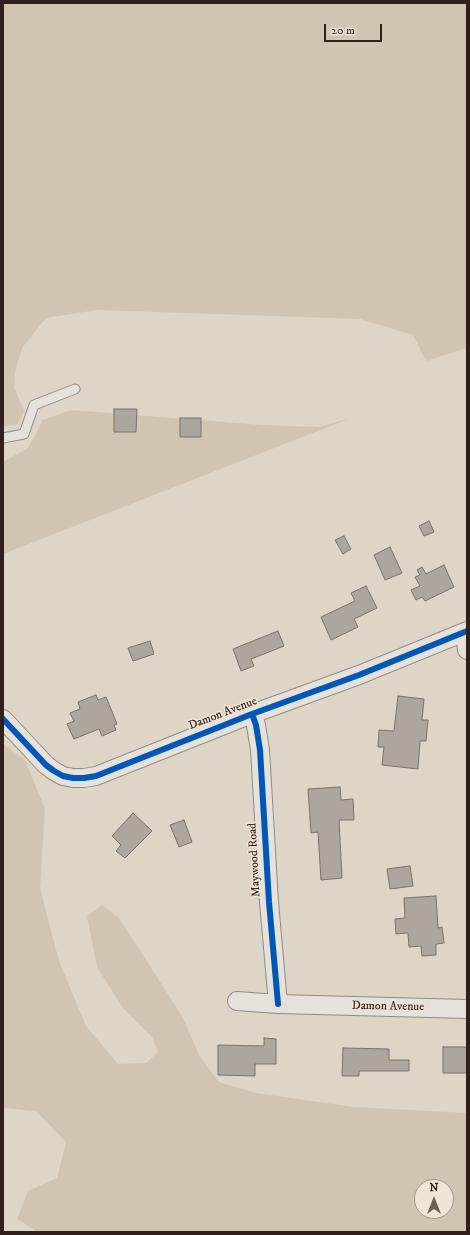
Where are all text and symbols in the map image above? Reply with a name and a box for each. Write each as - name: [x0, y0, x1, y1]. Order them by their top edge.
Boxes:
- scale bar: [326, 16, 384, 42]
- text: 20 m: [331, 23, 355, 38]
- street label: Damon Avenue: [187, 694, 259, 734]
- street label: Maywood Road: [246, 822, 264, 898]
- street label: Damon Avenue: [352, 999, 424, 1015]
- north arrow: [414, 1179, 454, 1219]
- text: N: [429, 1181, 439, 1195]

